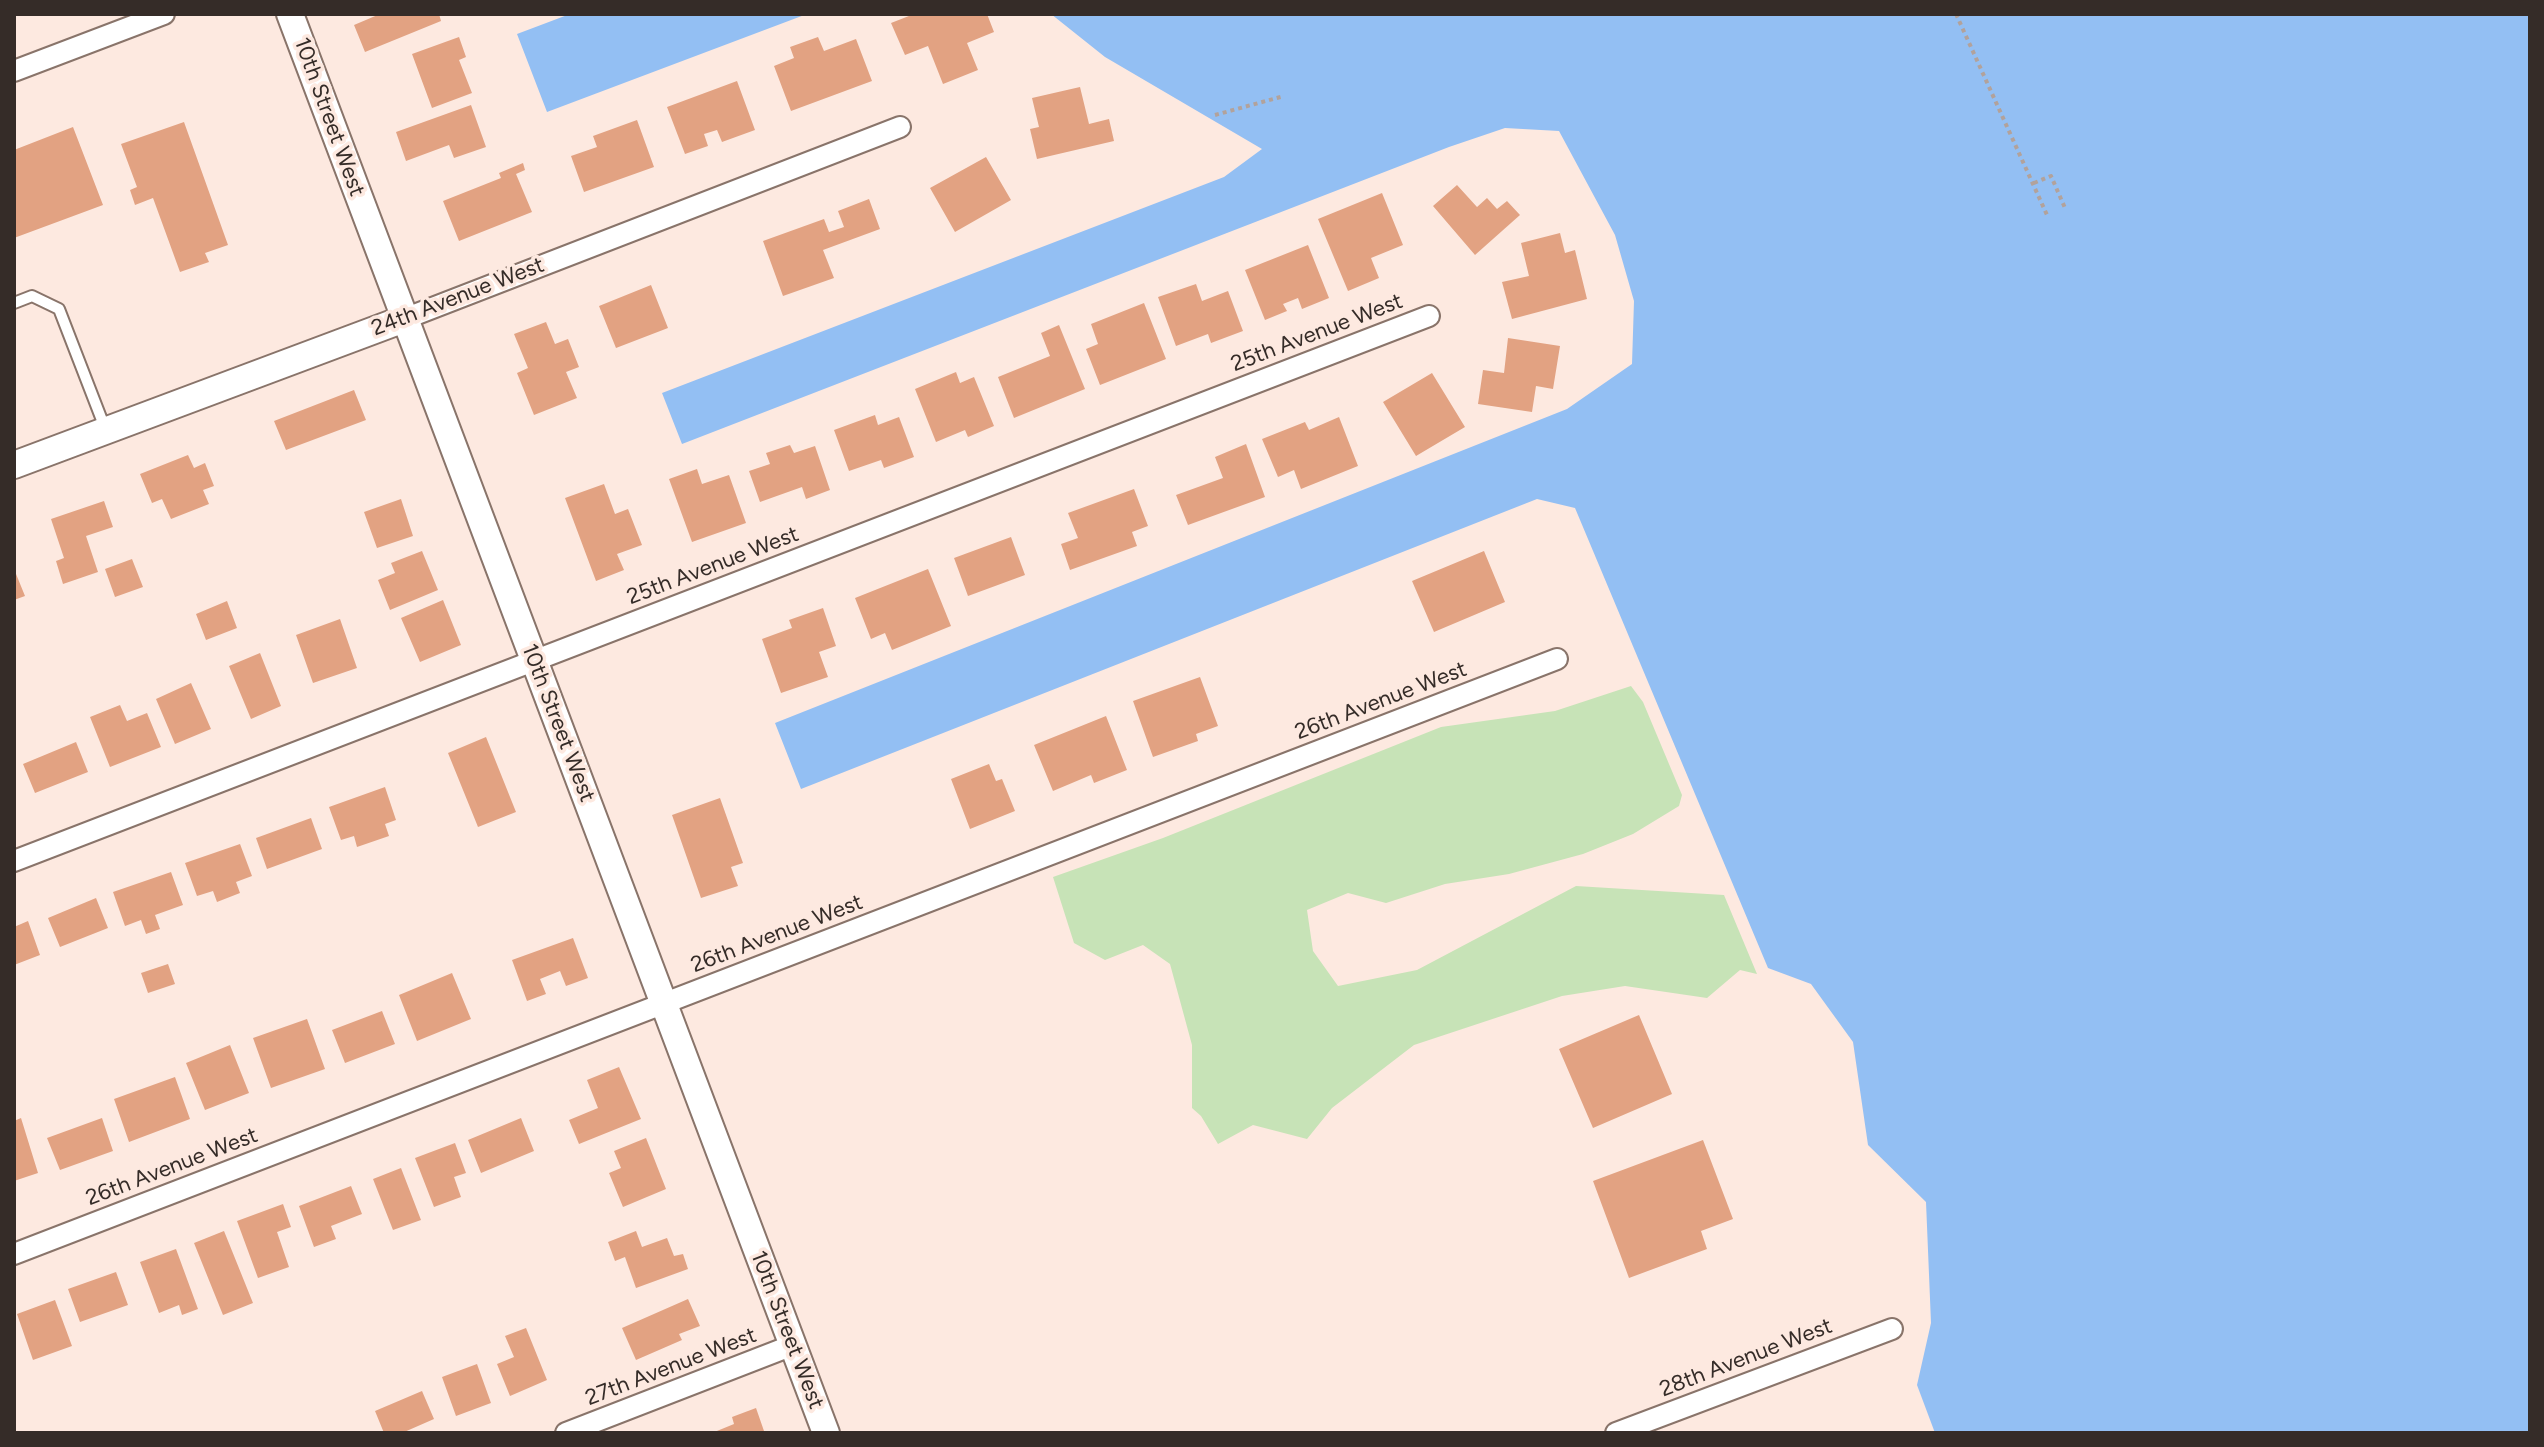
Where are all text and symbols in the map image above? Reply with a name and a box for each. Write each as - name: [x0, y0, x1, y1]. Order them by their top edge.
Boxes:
- street label: 10th Street West: [288, 34, 370, 200]
- street label: 24th Avenue West: [368, 252, 548, 342]
- street label: 25th Avenue West: [1227, 288, 1407, 378]
- street label: 25th Avenue West: [623, 521, 803, 611]
- street label: 10th Street West: [516, 640, 600, 806]
- street label: 26th Avenue West: [1292, 656, 1470, 746]
- street label: 26th Avenue West: [688, 889, 866, 979]
- street label: 26th Avenue West: [83, 1122, 261, 1212]
- street label: 10th Street West: [745, 1247, 829, 1413]
- street label: 28th Avenue West: [1656, 1313, 1836, 1403]
- street label: 27th Avenue West: [582, 1322, 760, 1412]

